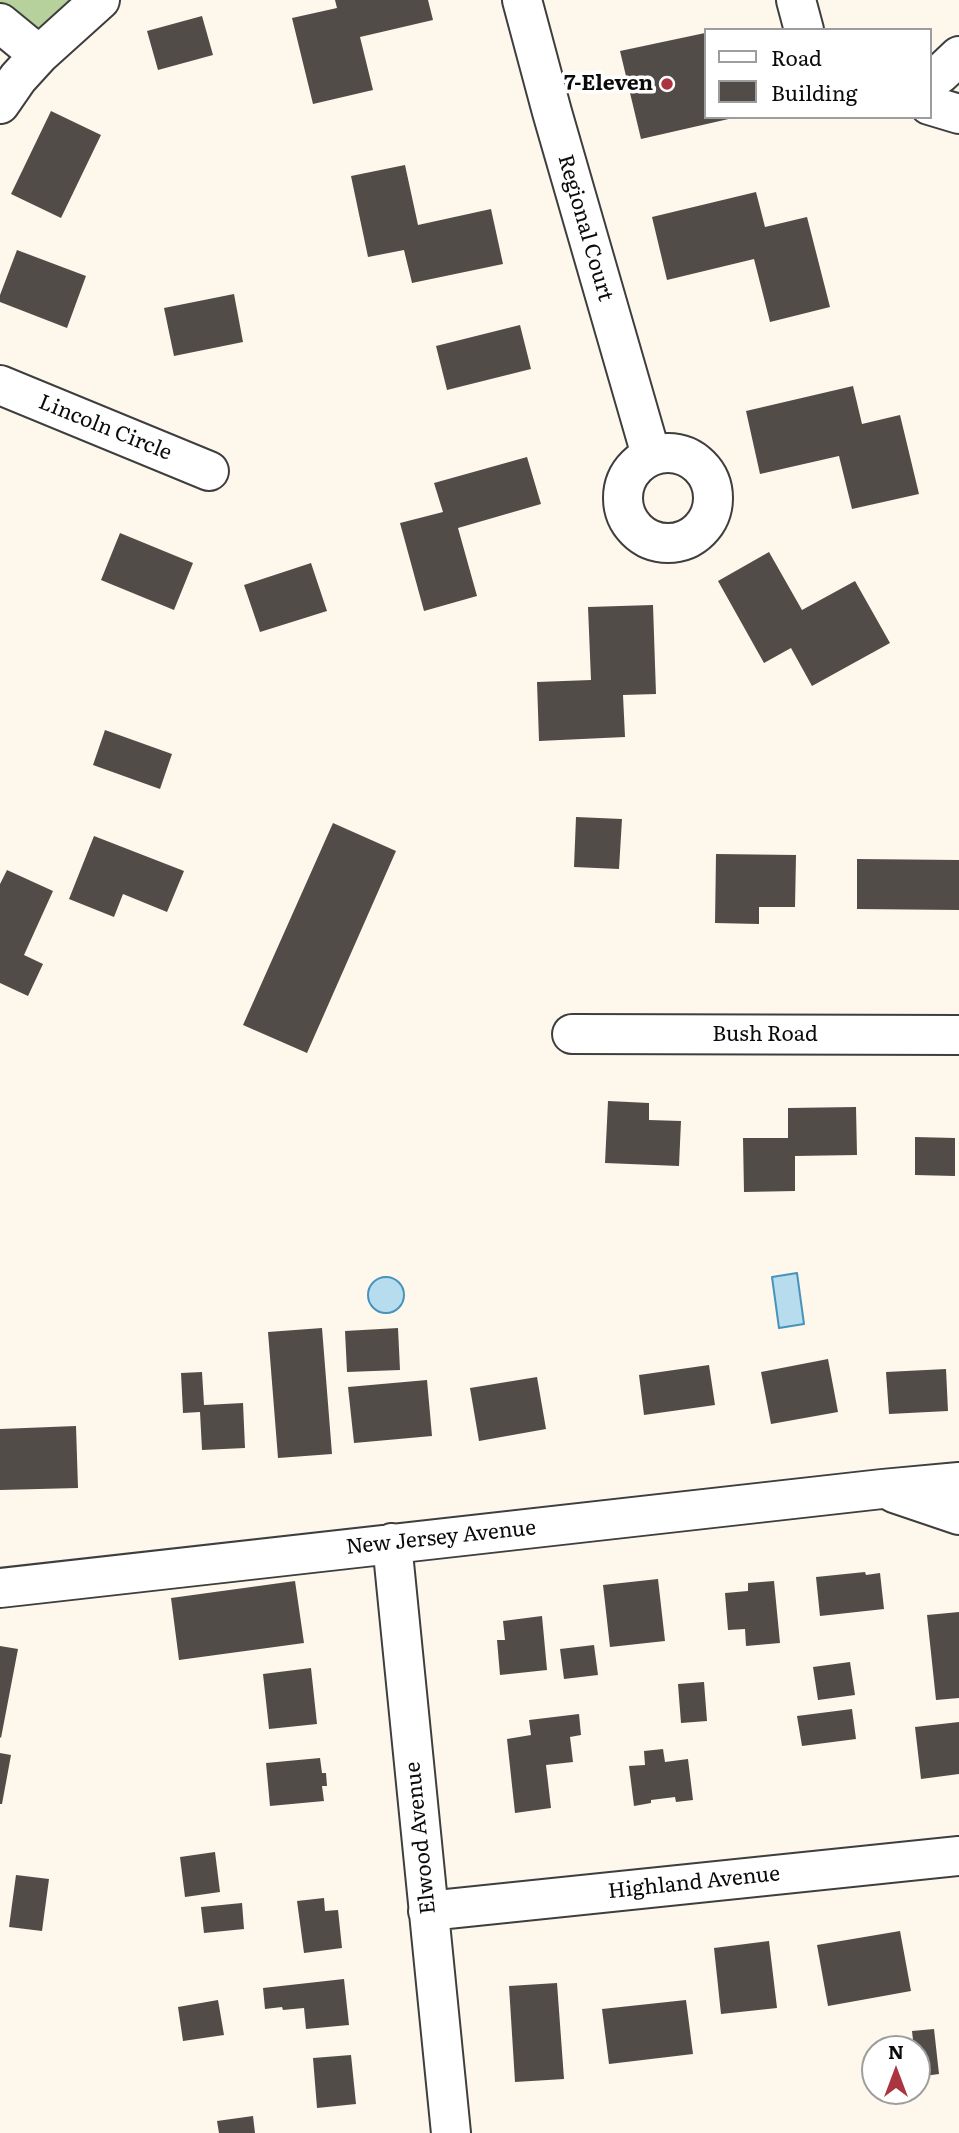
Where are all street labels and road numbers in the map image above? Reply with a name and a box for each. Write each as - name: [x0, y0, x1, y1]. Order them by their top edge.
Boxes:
- street label: Regional Court: [552, 152, 618, 304]
- street label: Lincoln Circle: [35, 390, 175, 466]
- street label: Bush Road: [712, 1022, 818, 1048]
- street label: New Jersey Avenue: [345, 1515, 537, 1561]
- street label: Elwood Avenue: [400, 1761, 442, 1915]
- street label: Highland Avenue: [607, 1861, 781, 1905]

